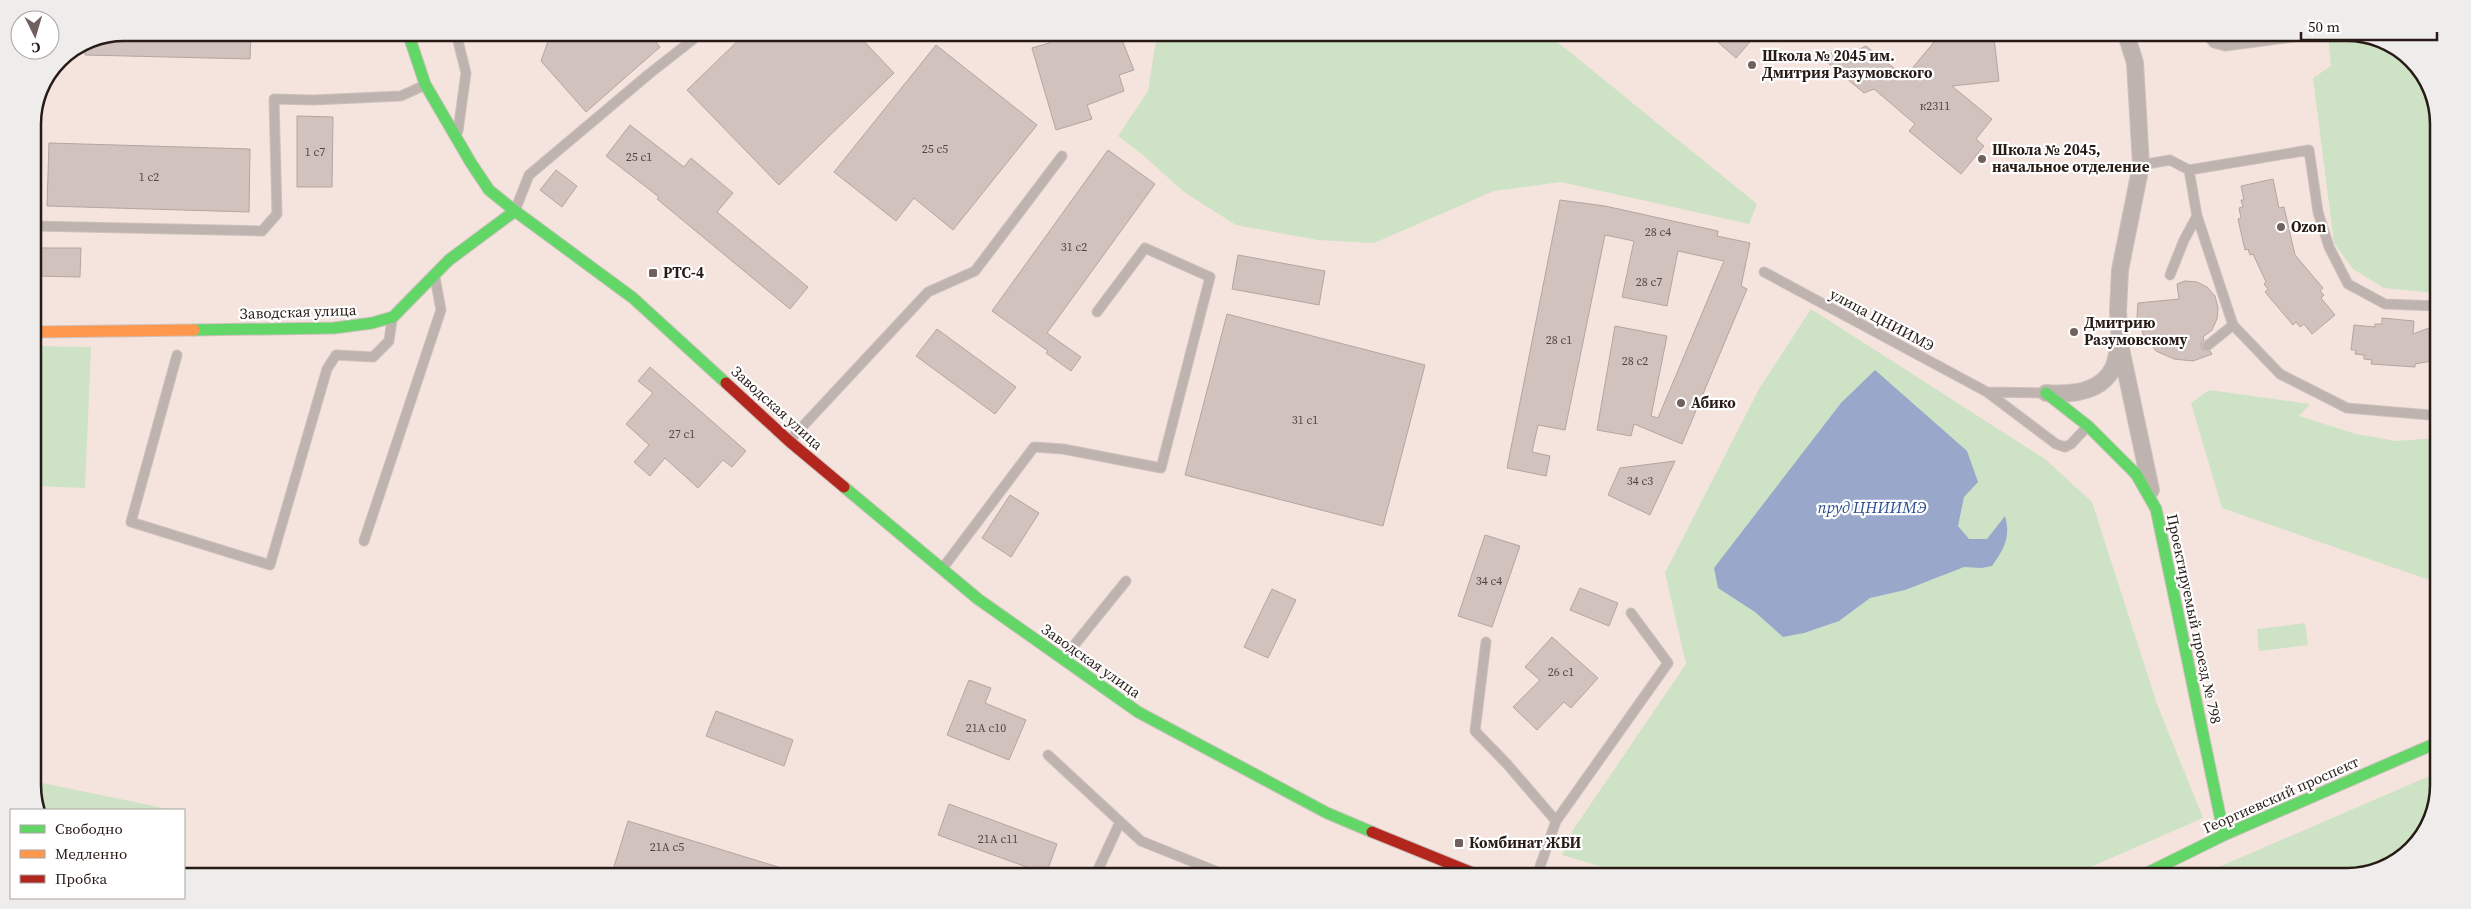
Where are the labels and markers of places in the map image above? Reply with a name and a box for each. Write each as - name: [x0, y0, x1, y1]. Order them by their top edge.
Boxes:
- place label: Школа № 2045 им. Дмитрия Разумовского: [1762, 45, 1933, 83]
- marker: Школа № 2045 им. Дмитрия Разумовского: [1746, 59, 1758, 71]
- place label: Школа № 2045, начальное отделение: [1992, 139, 2150, 177]
- marker: Школа № 2045, начальное отделение: [1976, 153, 1988, 165]
- place label: Ozon: [2291, 216, 2326, 237]
- marker: Ozon: [2275, 221, 2287, 233]
- place label: РТС-4: [663, 262, 704, 283]
- marker: РТС-4: [647, 267, 659, 279]
- place label: Дмитрию Разумовскому: [2084, 312, 2187, 350]
- marker: Дмитрию Разумовскому: [2068, 326, 2080, 338]
- place label: Абико: [1691, 392, 1736, 413]
- marker: Абико: [1675, 397, 1687, 409]
- place label: Комбинат ЖБИ: [1469, 832, 1582, 853]
- marker: Комбинат ЖБИ: [1453, 837, 1465, 849]

